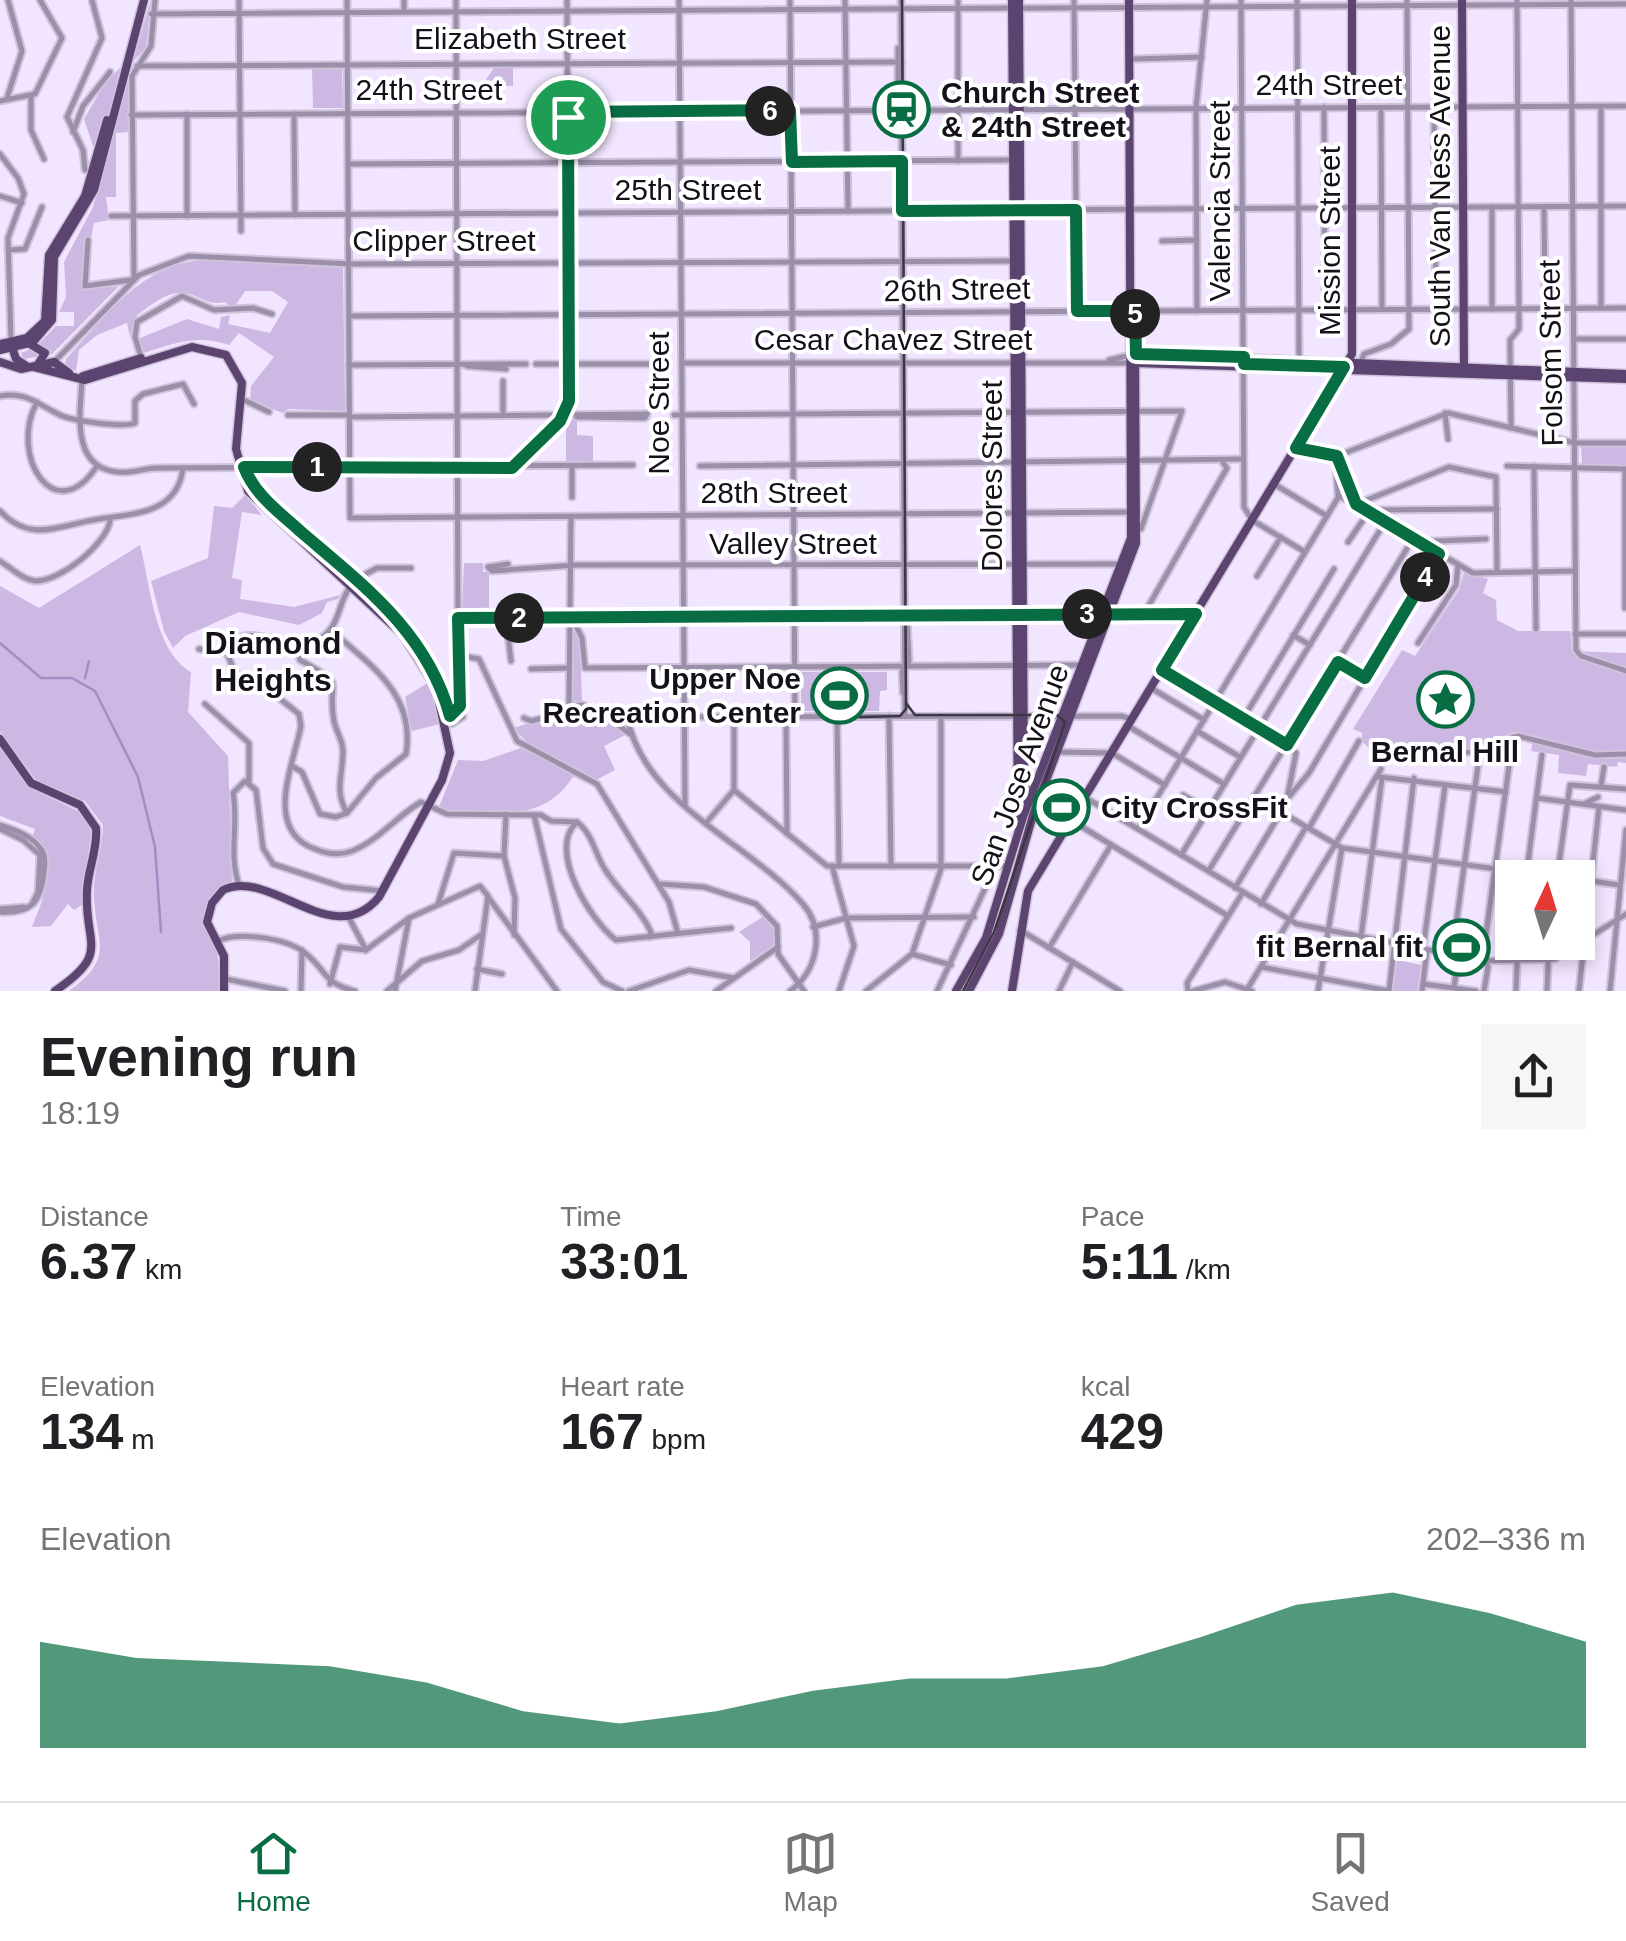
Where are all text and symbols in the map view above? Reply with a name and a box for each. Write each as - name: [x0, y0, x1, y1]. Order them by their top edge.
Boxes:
- street label: Elizabeth Street: [414, 22, 627, 55]
- street label: South Van Ness Avenue: [1423, 25, 1456, 347]
- street label: 24th Street: [1256, 68, 1403, 101]
- street label: 24th Street: [356, 73, 503, 106]
- pin: [526, 75, 611, 160]
- place label: Church Street & 24th Street: [941, 76, 1139, 143]
- station icon: Church Street & 24th Street: [872, 80, 932, 140]
- pin: 6: [745, 86, 795, 136]
- icon: arrive: [541, 90, 596, 145]
- text: 6: [762, 95, 778, 126]
- street label: Valencia Street: [1203, 100, 1236, 302]
- street label: Mission Street: [1313, 145, 1346, 336]
- street label: 25th Street: [615, 173, 762, 206]
- street label: Clipper Street: [352, 224, 536, 257]
- street label: Folsom Street: [1532, 259, 1569, 447]
- street label: 26th Street: [883, 272, 1031, 307]
- pin: 5: [1110, 289, 1160, 339]
- text: 5: [1127, 298, 1143, 329]
- street label: Cesar Chavez Street: [754, 323, 1033, 356]
- street label: Noe Street: [642, 331, 675, 475]
- street label: Dolores Street: [975, 379, 1008, 572]
- pin: 1: [292, 442, 342, 492]
- text: 1: [309, 451, 325, 482]
- street label: 28th Street: [701, 476, 848, 509]
- street label: Valley Street: [709, 527, 878, 560]
- pin: 4: [1400, 552, 1450, 602]
- text: 4: [1417, 561, 1433, 592]
- pin: 3: [1062, 589, 1112, 639]
- pin: 2: [494, 593, 544, 643]
- text: 3: [1079, 598, 1095, 629]
- text: 2: [511, 602, 527, 633]
- district label: Diamond Heights: [205, 625, 341, 698]
- street label: San Jose Avenue: [964, 660, 1075, 890]
- place label: Upper Noe Recreation Center: [543, 662, 801, 729]
- sports icon: Upper Noe Recreation Center: [810, 666, 870, 726]
- place icon: Bernal Hill: [1415, 669, 1475, 729]
- place label: Bernal Hill: [1371, 735, 1519, 768]
- sports icon: City CrossFit: [1032, 778, 1092, 838]
- place label: City CrossFit: [1101, 791, 1288, 824]
- north arrow: [1495, 860, 1595, 960]
- map controls: [1495, 860, 1595, 960]
- sports icon: fit Bernal fit: [1432, 917, 1492, 977]
- place label: fit Bernal fit: [1256, 930, 1423, 963]
- button: share: [1481, 1024, 1586, 1129]
- text: Evening run: [40, 1026, 358, 1088]
- text: 18:19: [40, 1095, 120, 1131]
- text: Distance: [40, 1201, 149, 1232]
- text: Time: [560, 1201, 622, 1232]
- text: Pace: [1081, 1201, 1144, 1232]
- text: 6.37: [40, 1234, 137, 1290]
- text: 33:01: [560, 1234, 688, 1290]
- text: 5:11: [1081, 1234, 1178, 1290]
- text: km: [137, 1254, 182, 1285]
- text: /km: [1178, 1254, 1231, 1285]
- text: Elevation: [40, 1371, 155, 1402]
- text: Heart rate: [560, 1371, 685, 1402]
- text: kcal: [1081, 1371, 1130, 1402]
- text: 134: [40, 1404, 123, 1460]
- text: 167: [560, 1404, 644, 1460]
- text: 429: [1081, 1404, 1164, 1460]
- text: m: [123, 1424, 155, 1455]
- text: bpm: [644, 1424, 706, 1455]
- text: Elevation: [40, 1521, 172, 1557]
- text: 202–336 m: [1426, 1521, 1586, 1557]
- tab: Home: [236, 1826, 311, 1918]
- tab: Map: [783, 1826, 838, 1918]
- tab: Saved: [1310, 1826, 1390, 1918]

